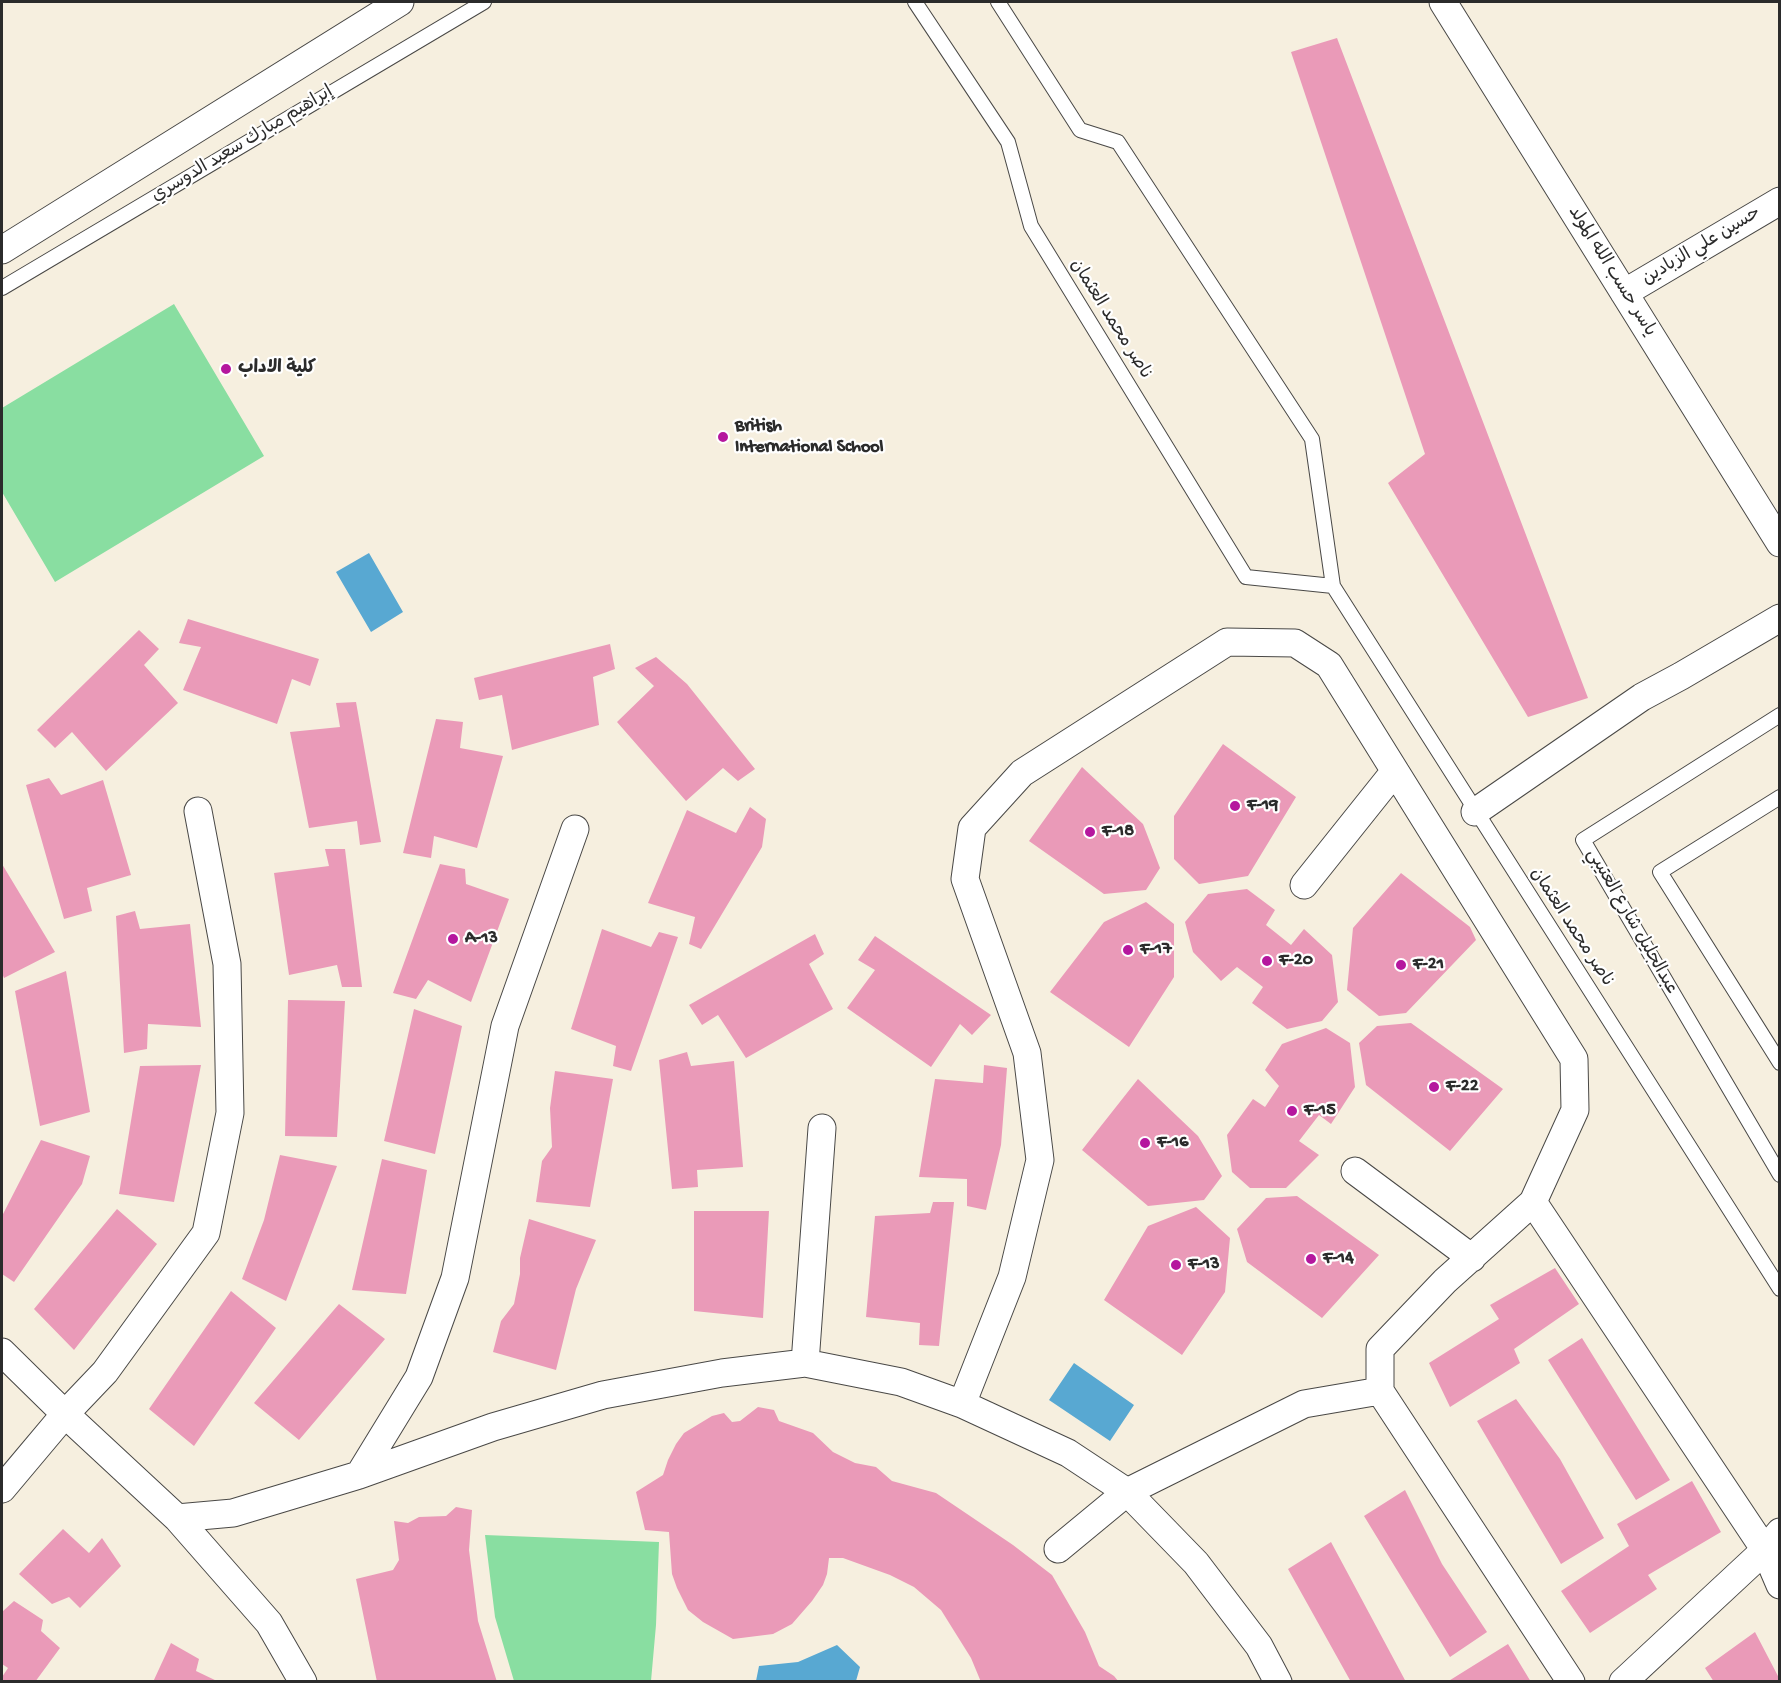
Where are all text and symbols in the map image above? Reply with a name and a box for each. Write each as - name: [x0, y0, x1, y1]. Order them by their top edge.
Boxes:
- street label: إبراهيم مبارك سعيد الدوسري: [148, 82, 338, 208]
- street label: ياسر حسب الله المولد: [1562, 203, 1660, 341]
- street label: حسين علي الزبادين: [1639, 203, 1765, 291]
- street label: ناصر محمد العثمان: [1064, 256, 1156, 384]
- place label: كلية الاداب: [238, 358, 316, 380]
- marker: كلية الاداب: [219, 362, 233, 376]
- place label: British International School: [735, 416, 884, 458]
- marker: British International School: [716, 430, 730, 444]
- place label: F-19: [1247, 795, 1278, 817]
- marker: F-19: [1228, 799, 1242, 813]
- place label: F-18: [1102, 821, 1134, 843]
- marker: F-18: [1083, 825, 1097, 839]
- street label: عبدالجليل شارع العتيبي: [1581, 845, 1681, 999]
- street label: ناصر محمد العثمان: [1524, 864, 1618, 992]
- place label: A-13: [465, 928, 498, 950]
- marker: A-13: [446, 932, 460, 946]
- place label: F-17: [1140, 939, 1172, 961]
- marker: F-17: [1121, 943, 1135, 957]
- place label: F-20: [1279, 950, 1313, 972]
- marker: F-20: [1260, 954, 1274, 968]
- place label: F-21: [1413, 954, 1444, 976]
- marker: F-21: [1394, 958, 1408, 972]
- place label: F-22: [1446, 1076, 1479, 1098]
- marker: F-22: [1427, 1080, 1441, 1094]
- place label: F-15: [1304, 1100, 1336, 1122]
- marker: F-15: [1285, 1104, 1299, 1118]
- place label: F-16: [1157, 1132, 1188, 1154]
- marker: F-16: [1138, 1136, 1152, 1150]
- place label: F-14: [1323, 1248, 1354, 1270]
- marker: F-14: [1304, 1252, 1318, 1266]
- place label: F-13: [1188, 1254, 1219, 1276]
- marker: F-13: [1169, 1258, 1183, 1272]

